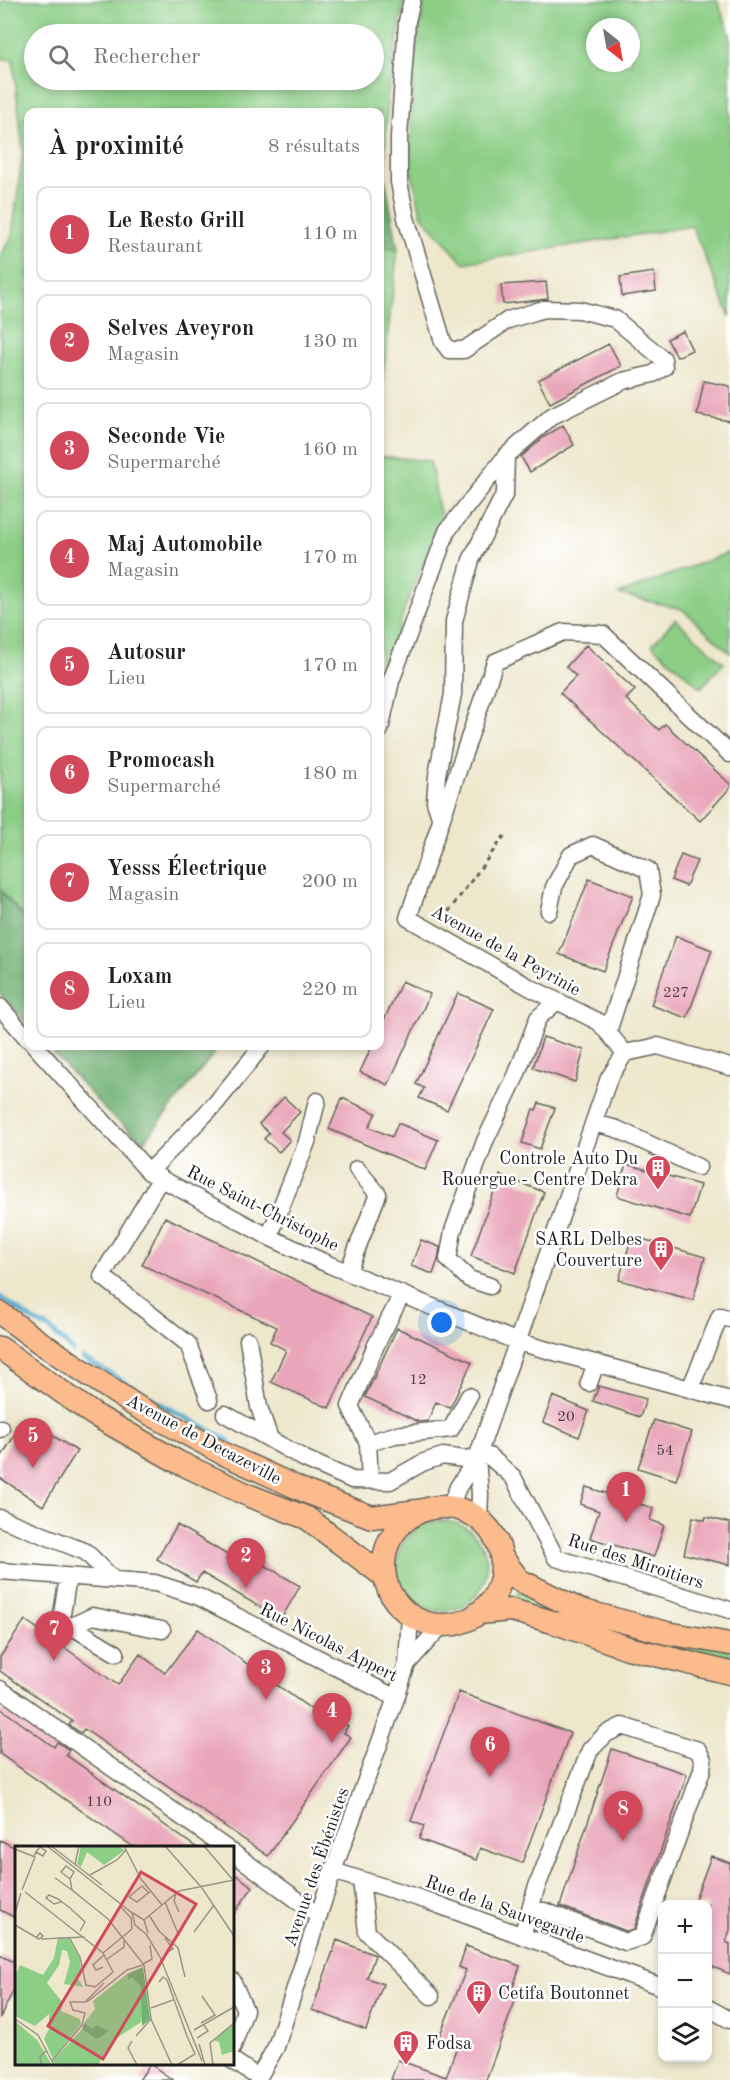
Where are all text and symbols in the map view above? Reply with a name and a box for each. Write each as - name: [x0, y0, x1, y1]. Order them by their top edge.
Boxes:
- north arrow: [586, 18, 640, 72]
- search box: [24, 24, 384, 90]
- icon: search: [45, 41, 78, 74]
- text: Rechercher: [93, 46, 200, 68]
- text: À proximité: [48, 134, 184, 160]
- text: 8 résultats: [268, 137, 360, 157]
- text: Le Resto Grill: [107, 210, 245, 232]
- text: 1: [64, 224, 75, 244]
- text: 110 m: [302, 224, 358, 244]
- text: Restaurant: [107, 237, 203, 257]
- text: Selves Aveyron: [107, 318, 254, 340]
- text: 2: [64, 332, 75, 352]
- text: 130 m: [302, 332, 358, 352]
- text: Magasin: [107, 345, 179, 365]
- text: Seconde Vie: [107, 426, 226, 448]
- text: 3: [64, 440, 75, 460]
- text: 160 m: [302, 440, 358, 460]
- text: Supermarché: [107, 453, 221, 473]
- text: Maj Automobile: [107, 534, 263, 556]
- text: 4: [64, 548, 75, 568]
- text: 170 m: [302, 548, 358, 568]
- text: Magasin: [107, 561, 179, 581]
- text: Autosur: [107, 642, 186, 664]
- text: 5: [64, 656, 75, 676]
- text: 170 m: [302, 656, 358, 676]
- text: Lieu: [107, 669, 146, 689]
- text: Promocash: [107, 750, 215, 772]
- text: 6: [64, 764, 75, 784]
- text: 180 m: [302, 764, 358, 784]
- text: Supermarché: [107, 777, 221, 797]
- text: Yesss Électrique: [107, 858, 267, 880]
- text: 7: [64, 872, 75, 892]
- text: 200 m: [302, 872, 358, 892]
- text: Magasin: [107, 885, 179, 905]
- street label: Avenue de la Peyrinie: [428, 902, 583, 999]
- text: Loxam: [107, 966, 172, 988]
- text: 8: [64, 980, 75, 1000]
- text: 220 m: [302, 980, 358, 1000]
- house number: 227: [663, 986, 689, 1001]
- text: Lieu: [107, 993, 146, 1013]
- place label: Controle Auto Du Rouergue - Centre Dekra: [442, 1150, 638, 1189]
- building icon: Controle Auto Du Rouergue - Centre Dekra: [643, 1153, 673, 1191]
- street label: Rue Saint-Christophe: [184, 1163, 341, 1255]
- place label: SARL Delbes Couverture: [535, 1231, 642, 1270]
- building icon: SARL Delbes Couverture: [646, 1234, 676, 1272]
- your location: [427, 1308, 456, 1337]
- house number: 12: [409, 1373, 427, 1388]
- street label: Avenue de Decazeville: [123, 1391, 284, 1488]
- house number: 20: [557, 1410, 575, 1425]
- pin: 5: [14, 1418, 52, 1468]
- house number: 54: [656, 1444, 674, 1459]
- pin: 1: [606, 1472, 646, 1522]
- street label: Rue des Miroitiers: [565, 1531, 706, 1593]
- pin: 2: [226, 1538, 266, 1588]
- street label: Rue Nicolas Appert: [257, 1600, 400, 1685]
- pin: 7: [34, 1612, 74, 1661]
- pin: 3: [246, 1650, 286, 1700]
- pin: 4: [312, 1694, 352, 1743]
- pin: 6: [470, 1728, 510, 1777]
- street label: Avenue des Ébénistes: [277, 1784, 353, 1949]
- pin: 8: [604, 1792, 642, 1841]
- house number: 110: [86, 1795, 112, 1810]
- inset map: [15, 1846, 234, 2065]
- street label: Rue de la Sauvegarde: [423, 1873, 586, 1947]
- map controls: [658, 1900, 712, 2062]
- button: +: [658, 1900, 712, 1954]
- button: −: [658, 1954, 712, 2008]
- building icon: Cetifa Boutonnet: [464, 1978, 494, 2016]
- place label: Cetifa Boutonnet: [498, 1985, 630, 2003]
- button: layers: [658, 2008, 712, 2062]
- building icon: Fodsa: [391, 2028, 421, 2066]
- place label: Fodsa: [426, 2035, 472, 2053]

